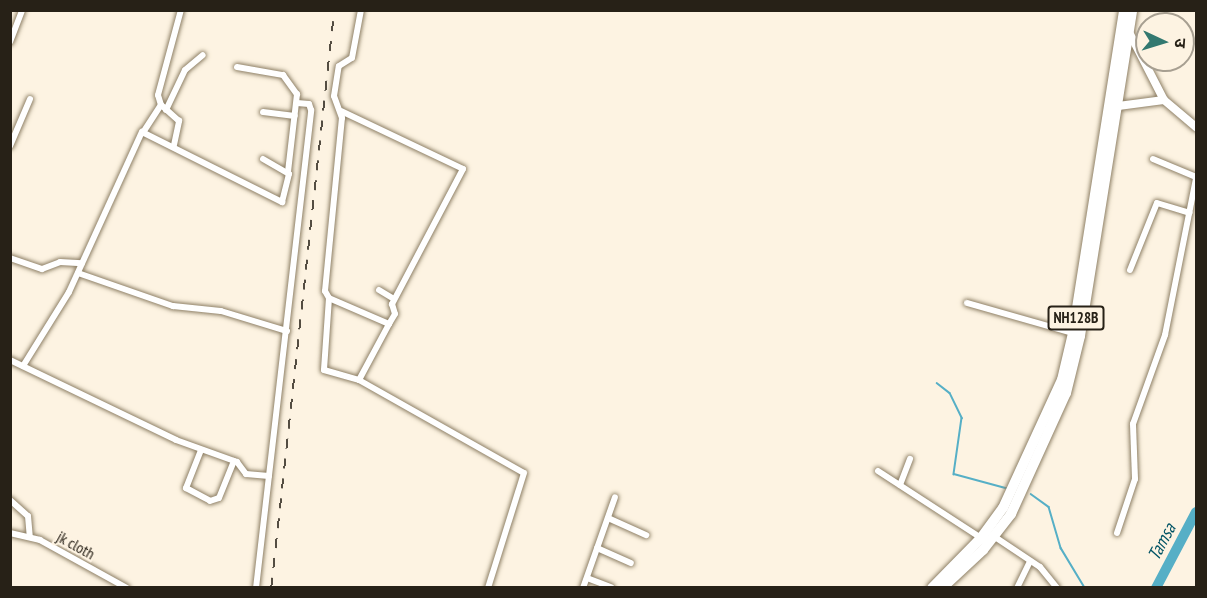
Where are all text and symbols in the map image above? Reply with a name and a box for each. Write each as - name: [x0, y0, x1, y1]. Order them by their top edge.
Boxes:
- north arrow: [1135, 12, 1195, 72]
- text: उ: [1171, 38, 1191, 48]
- road number: NH128B: [1048, 306, 1104, 330]
- water label: Tamsa: [1143, 520, 1181, 564]
- street label: jk cloth: [53, 527, 99, 563]

